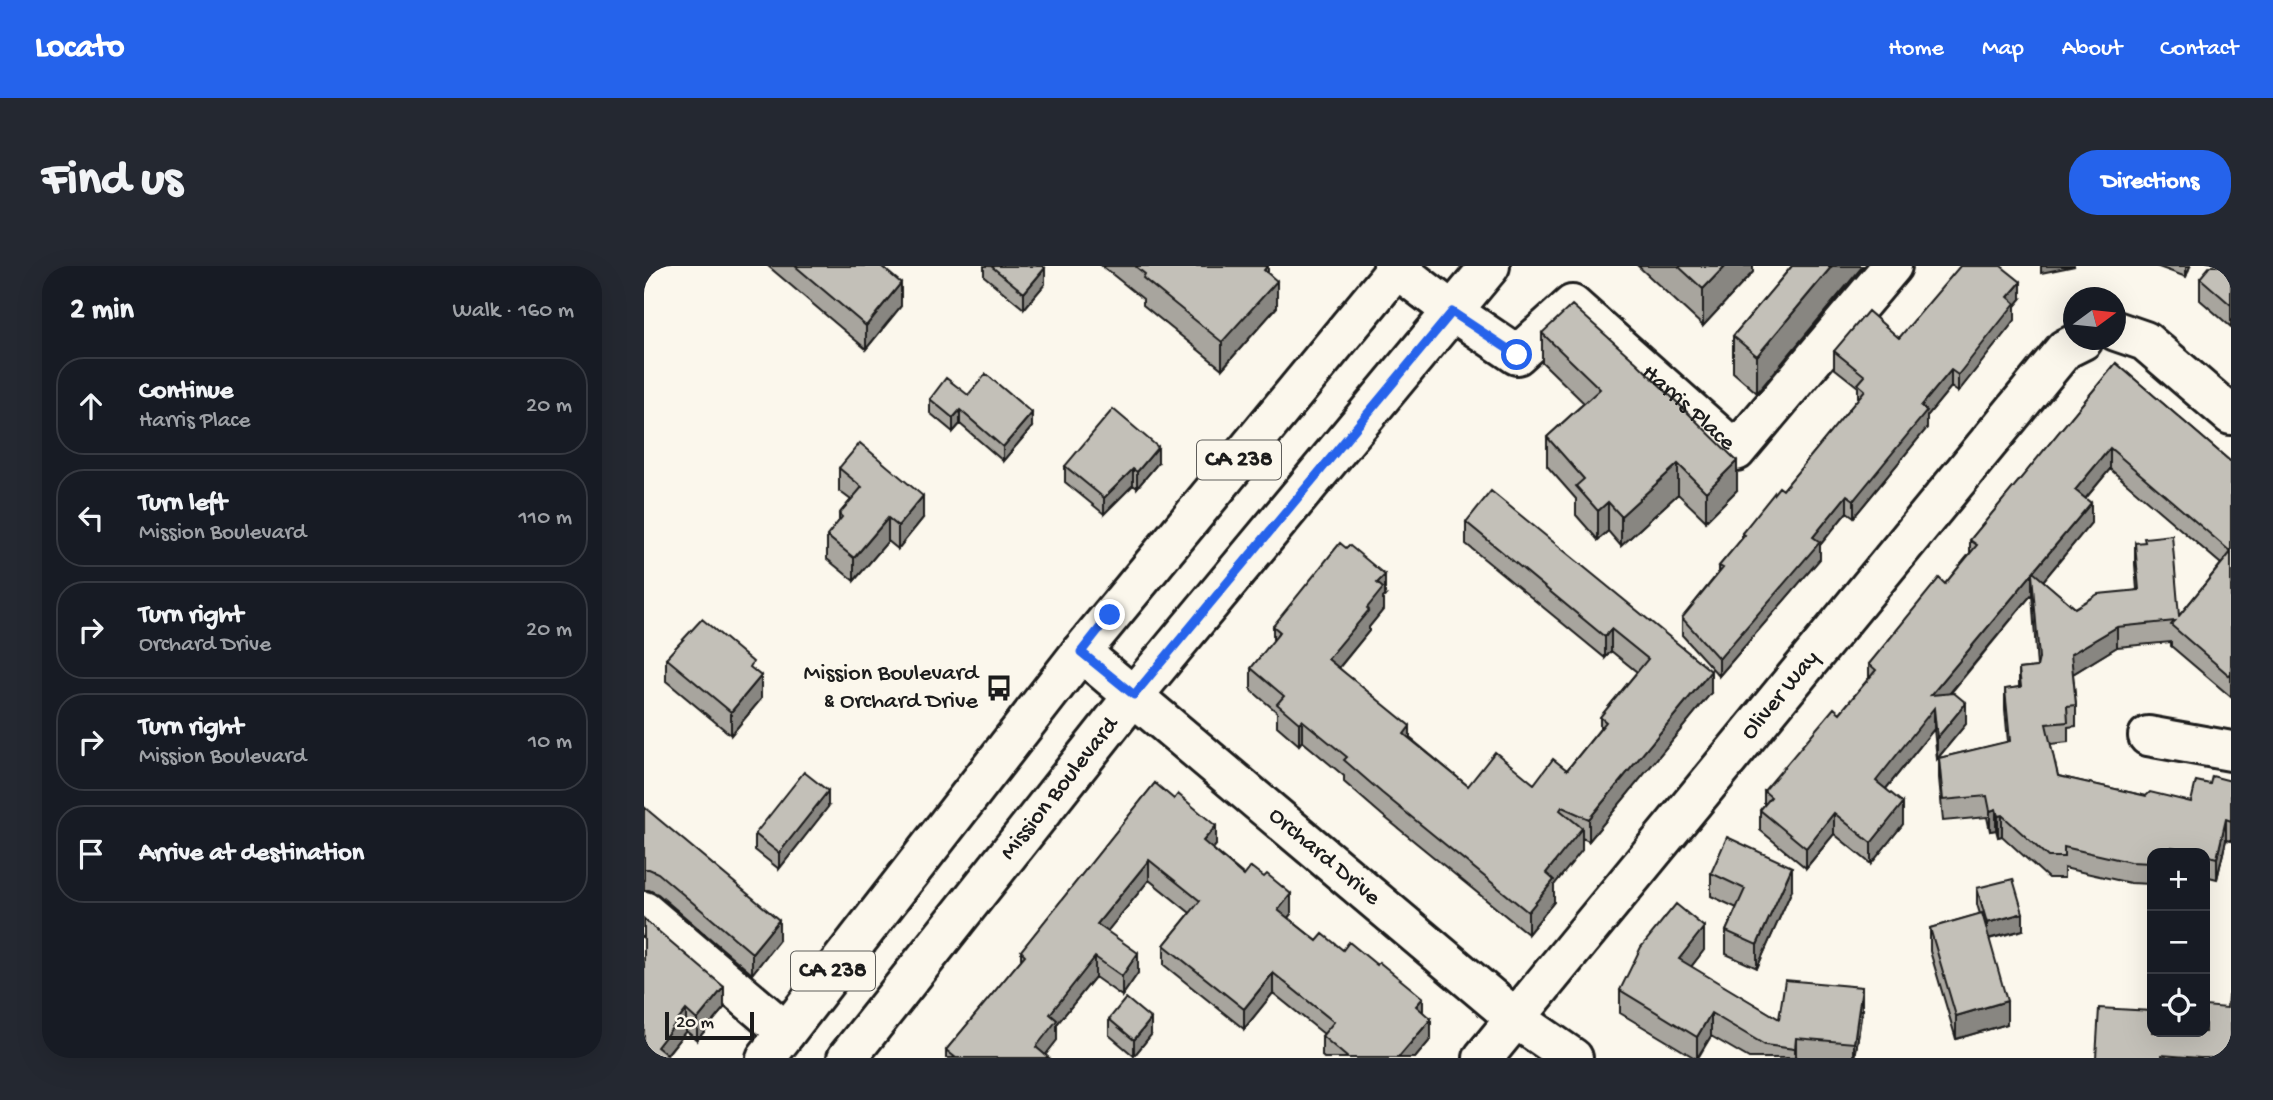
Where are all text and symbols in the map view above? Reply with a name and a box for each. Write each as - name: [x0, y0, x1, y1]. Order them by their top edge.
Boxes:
- text: Locato: [35, 30, 124, 68]
- text: Home: [1888, 35, 1944, 64]
- text: Map: [1982, 35, 2024, 64]
- text: About: [2062, 35, 2122, 64]
- text: Contact: [2160, 35, 2238, 64]
- button: Directions: [2069, 150, 2231, 215]
- text: Find us: [42, 153, 182, 211]
- north arrow: [2063, 287, 2126, 350]
- text: 2 min: [70, 294, 134, 329]
- text: Walk · 160 m: [452, 298, 574, 325]
- route start: [1501, 339, 1532, 370]
- street label: Harris Place: [1635, 359, 1741, 458]
- text: Continue: [139, 377, 233, 408]
- icon: ahead: [72, 387, 110, 425]
- text: 20 m: [526, 393, 572, 420]
- text: Harris Place: [139, 408, 250, 435]
- road number: CA 238: [1197, 440, 1281, 480]
- text: Turn left: [139, 489, 227, 520]
- icon: left: [72, 499, 110, 537]
- text: 110 m: [519, 505, 572, 532]
- text: Mission Boulevard: [139, 520, 306, 547]
- route end: [1094, 599, 1125, 630]
- text: Turn right: [139, 601, 243, 632]
- icon: right: [72, 611, 110, 649]
- text: 20 m: [526, 617, 572, 644]
- text: Orchard Drive: [139, 632, 271, 659]
- street label: Oliver Way: [1735, 645, 1826, 746]
- place label: Mission Boulevard & Orchard Drive: [804, 660, 980, 717]
- bus stop icon: Mission Boulevard & Orchard Drive: [984, 673, 1014, 703]
- street label: Mission Boulevard: [994, 710, 1126, 866]
- text: Turn right: [139, 713, 243, 744]
- icon: right: [72, 723, 110, 761]
- text: 10 m: [528, 729, 572, 756]
- text: Mission Boulevard: [139, 744, 306, 771]
- street label: Orchard Drive: [1262, 801, 1387, 913]
- icon: arrive: [72, 835, 110, 873]
- text: Arrive at destination: [139, 839, 364, 870]
- map controls: [2147, 848, 2210, 1037]
- button: +: [2147, 848, 2210, 911]
- button: −: [2147, 911, 2210, 974]
- road number: CA 238: [791, 951, 875, 990]
- button: locate: [2147, 974, 2210, 1037]
- scale bar: [665, 1009, 754, 1041]
- text: 20 m: [676, 1012, 714, 1035]

